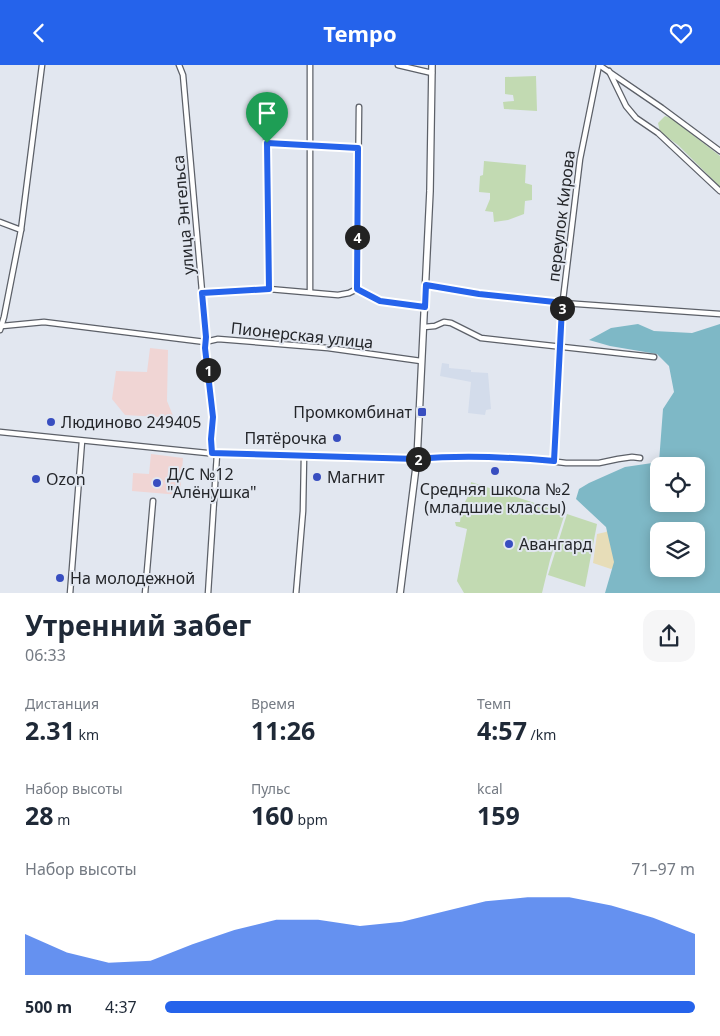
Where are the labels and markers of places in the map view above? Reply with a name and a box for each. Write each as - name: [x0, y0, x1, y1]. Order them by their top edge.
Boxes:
- pin: [246, 92, 288, 143]
- pin: 4: [344, 225, 370, 249]
- pin: 3: [550, 295, 574, 321]
- pin: 1: [196, 357, 220, 383]
- place label: Промкомбинат: [293, 401, 413, 423]
- marker: Промкомбинат: [416, 406, 428, 418]
- place label: Людиново 249405: [61, 411, 201, 433]
- marker: Людиново 249405: [45, 416, 57, 428]
- place label: Пятёрочка: [244, 427, 327, 449]
- marker: Пятёрочка: [331, 432, 343, 444]
- pin: 2: [406, 447, 430, 471]
- place label: Д/С №12 "Алёнушка": [167, 463, 257, 503]
- marker: Средняя школа №2 (младшие классы): [489, 465, 501, 477]
- place label: Магнит: [327, 466, 385, 488]
- place label: Ozon: [46, 468, 86, 490]
- marker: Магнит: [311, 471, 323, 483]
- marker: Ozon: [30, 473, 42, 485]
- marker: Д/С №12 "Алёнушка": [151, 477, 163, 489]
- place label: Средняя школа №2 (младшие классы): [420, 478, 570, 518]
- place label: Авангард: [519, 533, 592, 555]
- marker: Авангард: [503, 538, 515, 550]
- place label: На молодежной: [70, 567, 195, 589]
- marker: На молодежной: [54, 572, 66, 584]

